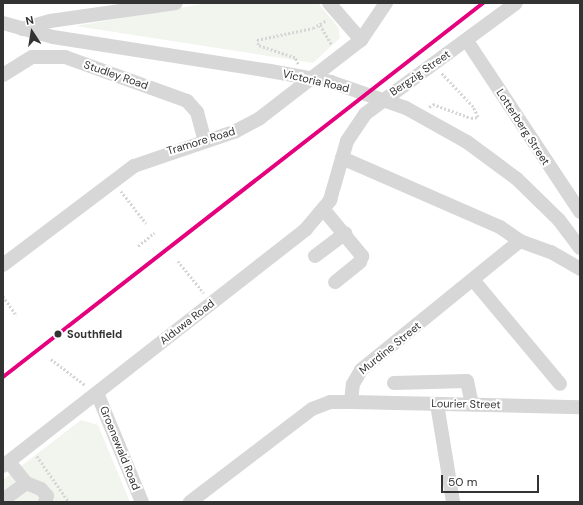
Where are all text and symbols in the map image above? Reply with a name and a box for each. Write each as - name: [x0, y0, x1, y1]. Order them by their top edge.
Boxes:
- north arrow: [12, 12, 52, 52]
- text: N: [24, 13, 35, 28]
- street label: Bergzig Street: [387, 47, 453, 99]
- street label: Studley Road: [82, 58, 150, 92]
- street label: Victoria Road: [281, 67, 351, 95]
- street label: Lotterberg Street: [494, 87, 552, 167]
- street label: Tramore Road: [165, 124, 237, 158]
- street label: Alduwa Road: [157, 297, 217, 347]
- street label: Murdine Street: [356, 319, 424, 377]
- place label: Southfield: [67, 327, 122, 341]
- marker: Southfield: [52, 328, 64, 340]
- street label: Lourier Street: [431, 397, 501, 411]
- street label: Groenewald Road: [97, 404, 143, 492]
- scale bar: [443, 467, 541, 493]
- text: 50 m: [448, 474, 477, 490]

